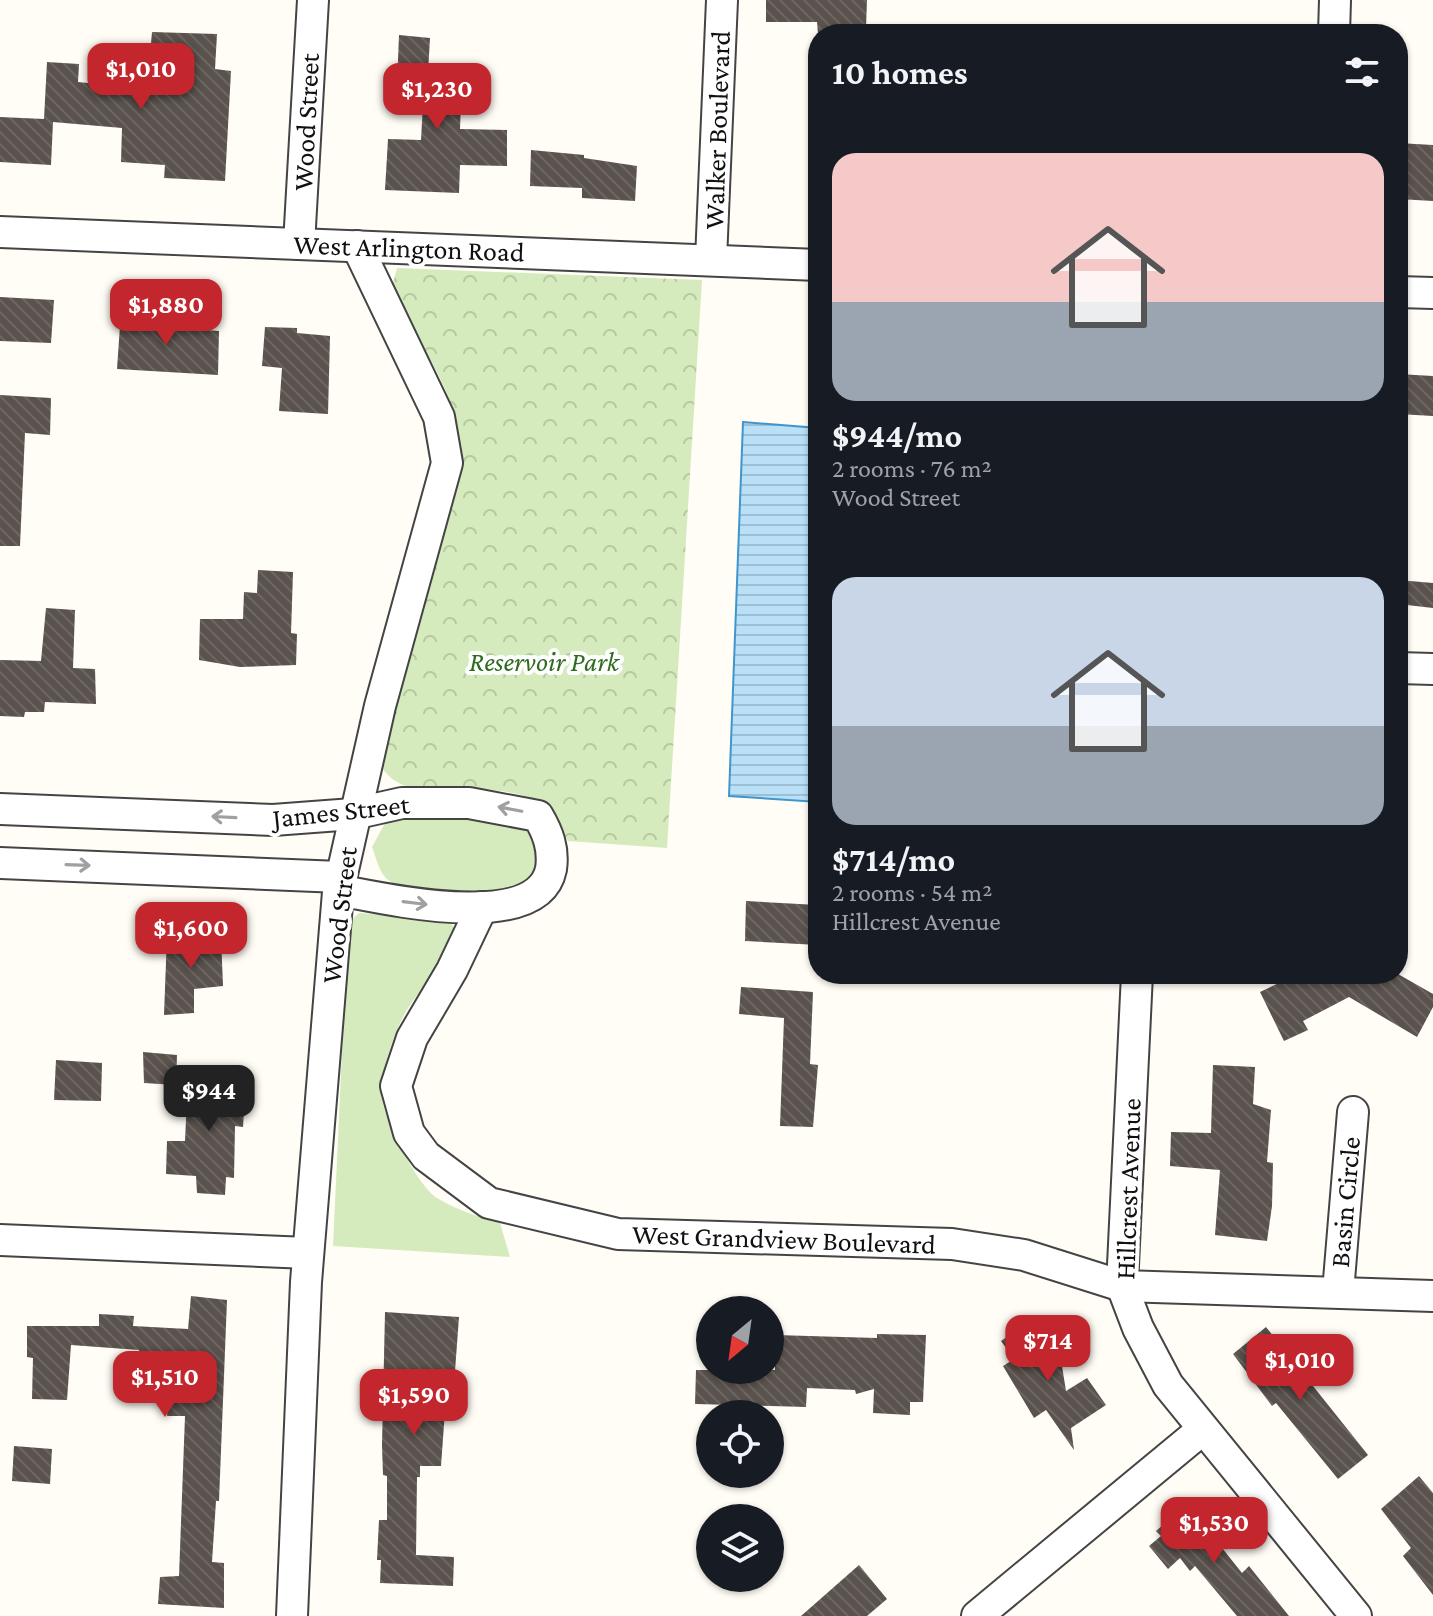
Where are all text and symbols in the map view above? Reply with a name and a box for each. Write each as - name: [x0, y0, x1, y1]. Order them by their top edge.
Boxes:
- street label: Walker Boulevard: [698, 30, 736, 230]
- pin: $1,010: [76, 43, 206, 111]
- icon: filters: [1340, 50, 1384, 94]
- street label: Wood Street: [287, 52, 325, 192]
- text: $1,010: [105, 54, 177, 83]
- text: 10 homes: [832, 54, 968, 91]
- pin: $1,230: [372, 63, 502, 131]
- text: $1,230: [401, 74, 473, 103]
- icon: home: [1036, 205, 1180, 349]
- street label: West Arlington Road: [293, 228, 525, 268]
- pin: $1,880: [101, 279, 231, 347]
- text: $1,880: [128, 290, 204, 319]
- text: $944/mo: [832, 417, 962, 454]
- text: 2 rooms · 76 m²: [832, 454, 992, 483]
- text: Wood Street: [832, 483, 960, 512]
- icon: home: [1036, 629, 1180, 773]
- park label: Reservoir Park: [469, 646, 621, 677]
- street label: James Street: [268, 788, 412, 834]
- one-way arrow: [497, 801, 523, 816]
- one-way arrow: [211, 810, 238, 825]
- text: $714/mo: [832, 841, 955, 878]
- street label: Wood Street: [315, 844, 363, 985]
- one-way arrow: [64, 858, 91, 873]
- text: 2 rooms · 54 m²: [832, 878, 992, 907]
- one-way arrow: [402, 896, 427, 911]
- pin: $1,600: [126, 902, 256, 970]
- text: Hillcrest Avenue: [832, 907, 1001, 936]
- text: $1,600: [153, 913, 229, 942]
- pin: $944: [162, 1065, 256, 1133]
- text: $944: [182, 1076, 236, 1105]
- street label: Hillcrest Avenue: [1109, 1098, 1147, 1280]
- street label: Basin Circle: [1324, 1135, 1366, 1269]
- street label: West Grandview Boulevard: [632, 1218, 937, 1260]
- north arrow: [696, 1296, 784, 1384]
- map controls: [696, 1296, 784, 1592]
- pin: $714: [1001, 1315, 1095, 1383]
- text: $714: [1023, 1326, 1073, 1355]
- pin: $1,010: [1235, 1334, 1365, 1402]
- text: $1,010: [1264, 1345, 1336, 1374]
- pin: $1,510: [100, 1351, 230, 1419]
- text: $1,510: [131, 1362, 199, 1391]
- pin: $1,590: [349, 1369, 479, 1437]
- text: $1,590: [378, 1380, 450, 1409]
- button: locate: [696, 1400, 784, 1488]
- pin: $1,530: [1149, 1497, 1279, 1565]
- button: layers: [696, 1504, 784, 1592]
- text: $1,530: [1179, 1508, 1249, 1537]

